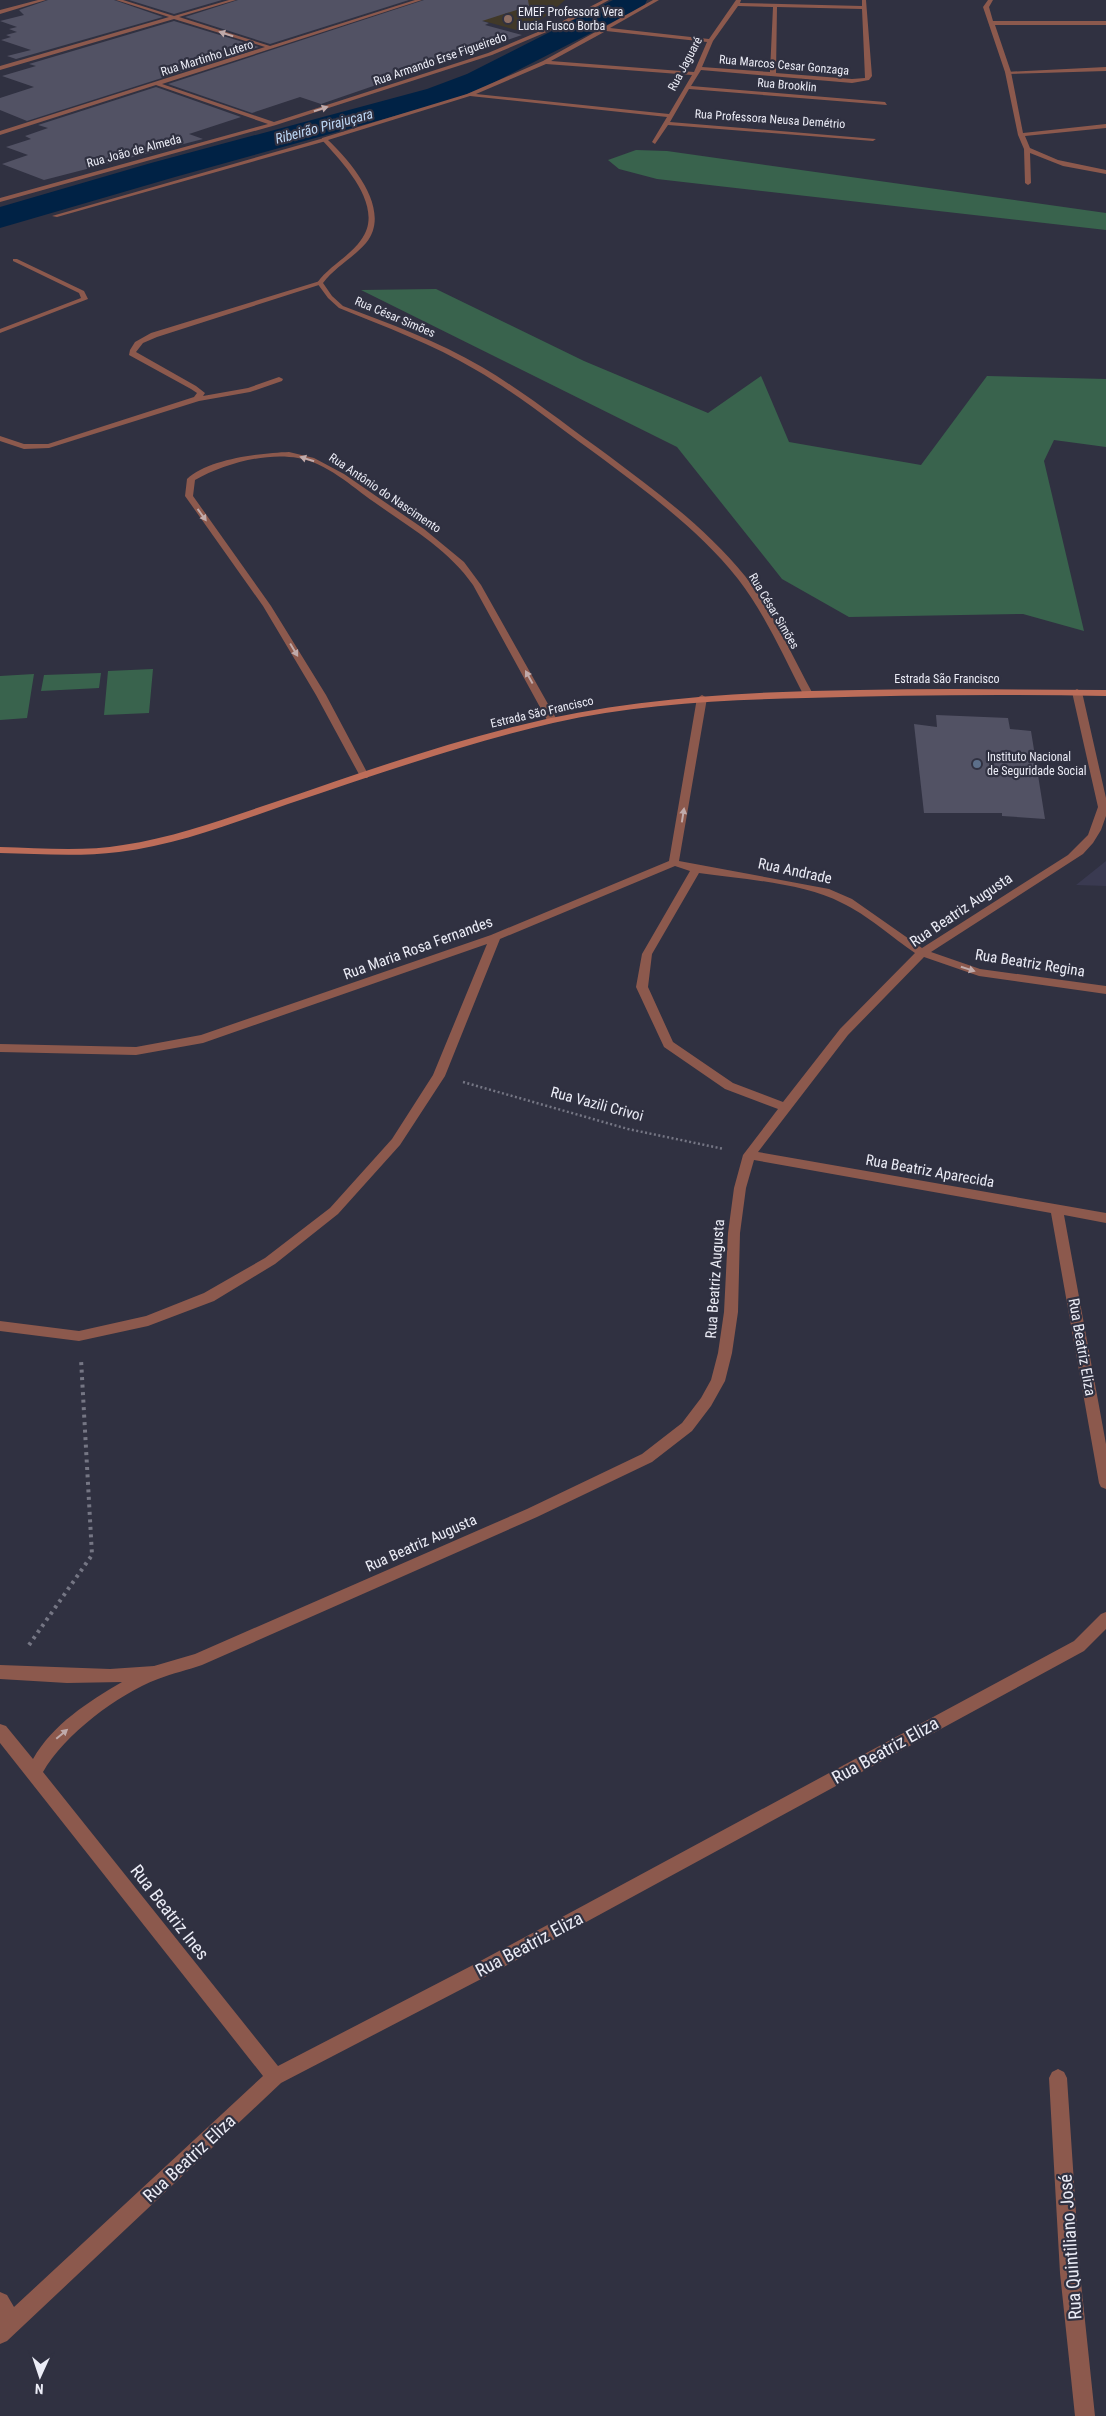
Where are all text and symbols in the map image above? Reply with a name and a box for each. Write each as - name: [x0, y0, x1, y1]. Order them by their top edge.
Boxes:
- place label: EMEF Professora Vera Lucia Fusco Borba: [518, 5, 623, 33]
- marker: EMEF Professora Vera Lucia Fusco Borba: [502, 13, 514, 25]
- one-way arrow: [218, 29, 233, 37]
- street label: Rua Armando Erse Figueiredo: [372, 30, 508, 88]
- street label: Rua Jaguaré: [665, 34, 705, 93]
- street label: Rua Martinho Lutero: [159, 37, 255, 79]
- street label: Rua Marcos Cesar Gonzaga: [718, 52, 850, 78]
- street label: Rua Brooklin: [757, 75, 817, 95]
- water label: Ribeirão Pirajuçara: [273, 105, 375, 147]
- one-way arrow: [313, 105, 328, 113]
- street label: Rua Professora Neusa Demétrio: [694, 107, 846, 131]
- street label: Rua João de Almeda: [85, 132, 183, 170]
- street label: Rua César Simões: [353, 294, 437, 340]
- street label: Rua Antônio do Nascimento: [326, 450, 444, 536]
- one-way arrow: [299, 454, 314, 462]
- one-way arrow: [197, 509, 207, 522]
- street label: Rua César Simões: [746, 571, 802, 651]
- one-way arrow: [289, 643, 298, 656]
- one-way arrow: [524, 671, 533, 684]
- street label: Estrada São Francisco: [894, 672, 1000, 686]
- street label: Estrada São Francisco: [489, 693, 595, 731]
- place label: Instituto Nacional de Seguridade Social: [987, 750, 1086, 778]
- marker: Instituto Nacional de Seguridade Social: [971, 758, 983, 770]
- one-way arrow: [679, 806, 687, 822]
- street label: Rua Andrade: [756, 854, 834, 888]
- street label: Rua Beatriz Augusta: [906, 869, 1016, 951]
- street label: Rua Maria Rosa Fernandes: [341, 913, 495, 983]
- street label: Rua Beatriz Regina: [974, 945, 1086, 981]
- one-way arrow: [961, 965, 976, 973]
- street label: Rua Vazili Crivoi: [549, 1083, 645, 1125]
- street label: Rua Beatriz Aparecida: [864, 1151, 996, 1191]
- street label: Rua Beatriz Augusta: [702, 1219, 728, 1339]
- street label: Rua Beatriz Eliza: [1065, 1297, 1099, 1397]
- street label: Rua Beatriz Augusta: [363, 1510, 479, 1576]
- street label: Rua Beatriz Eliza: [828, 1712, 942, 1788]
- one-way arrow: [56, 1728, 68, 1740]
- street label: Rua Beatriz Ines: [126, 1860, 214, 1964]
- street label: Rua Beatriz Eliza: [472, 1907, 586, 1981]
- street label: Rua Beatriz Eliza: [138, 2110, 240, 2206]
- street label: Rua Quintiliano José: [1054, 2173, 1086, 2321]
- north arrow: [15, 2351, 65, 2401]
- text: N: [35, 2381, 44, 2397]

